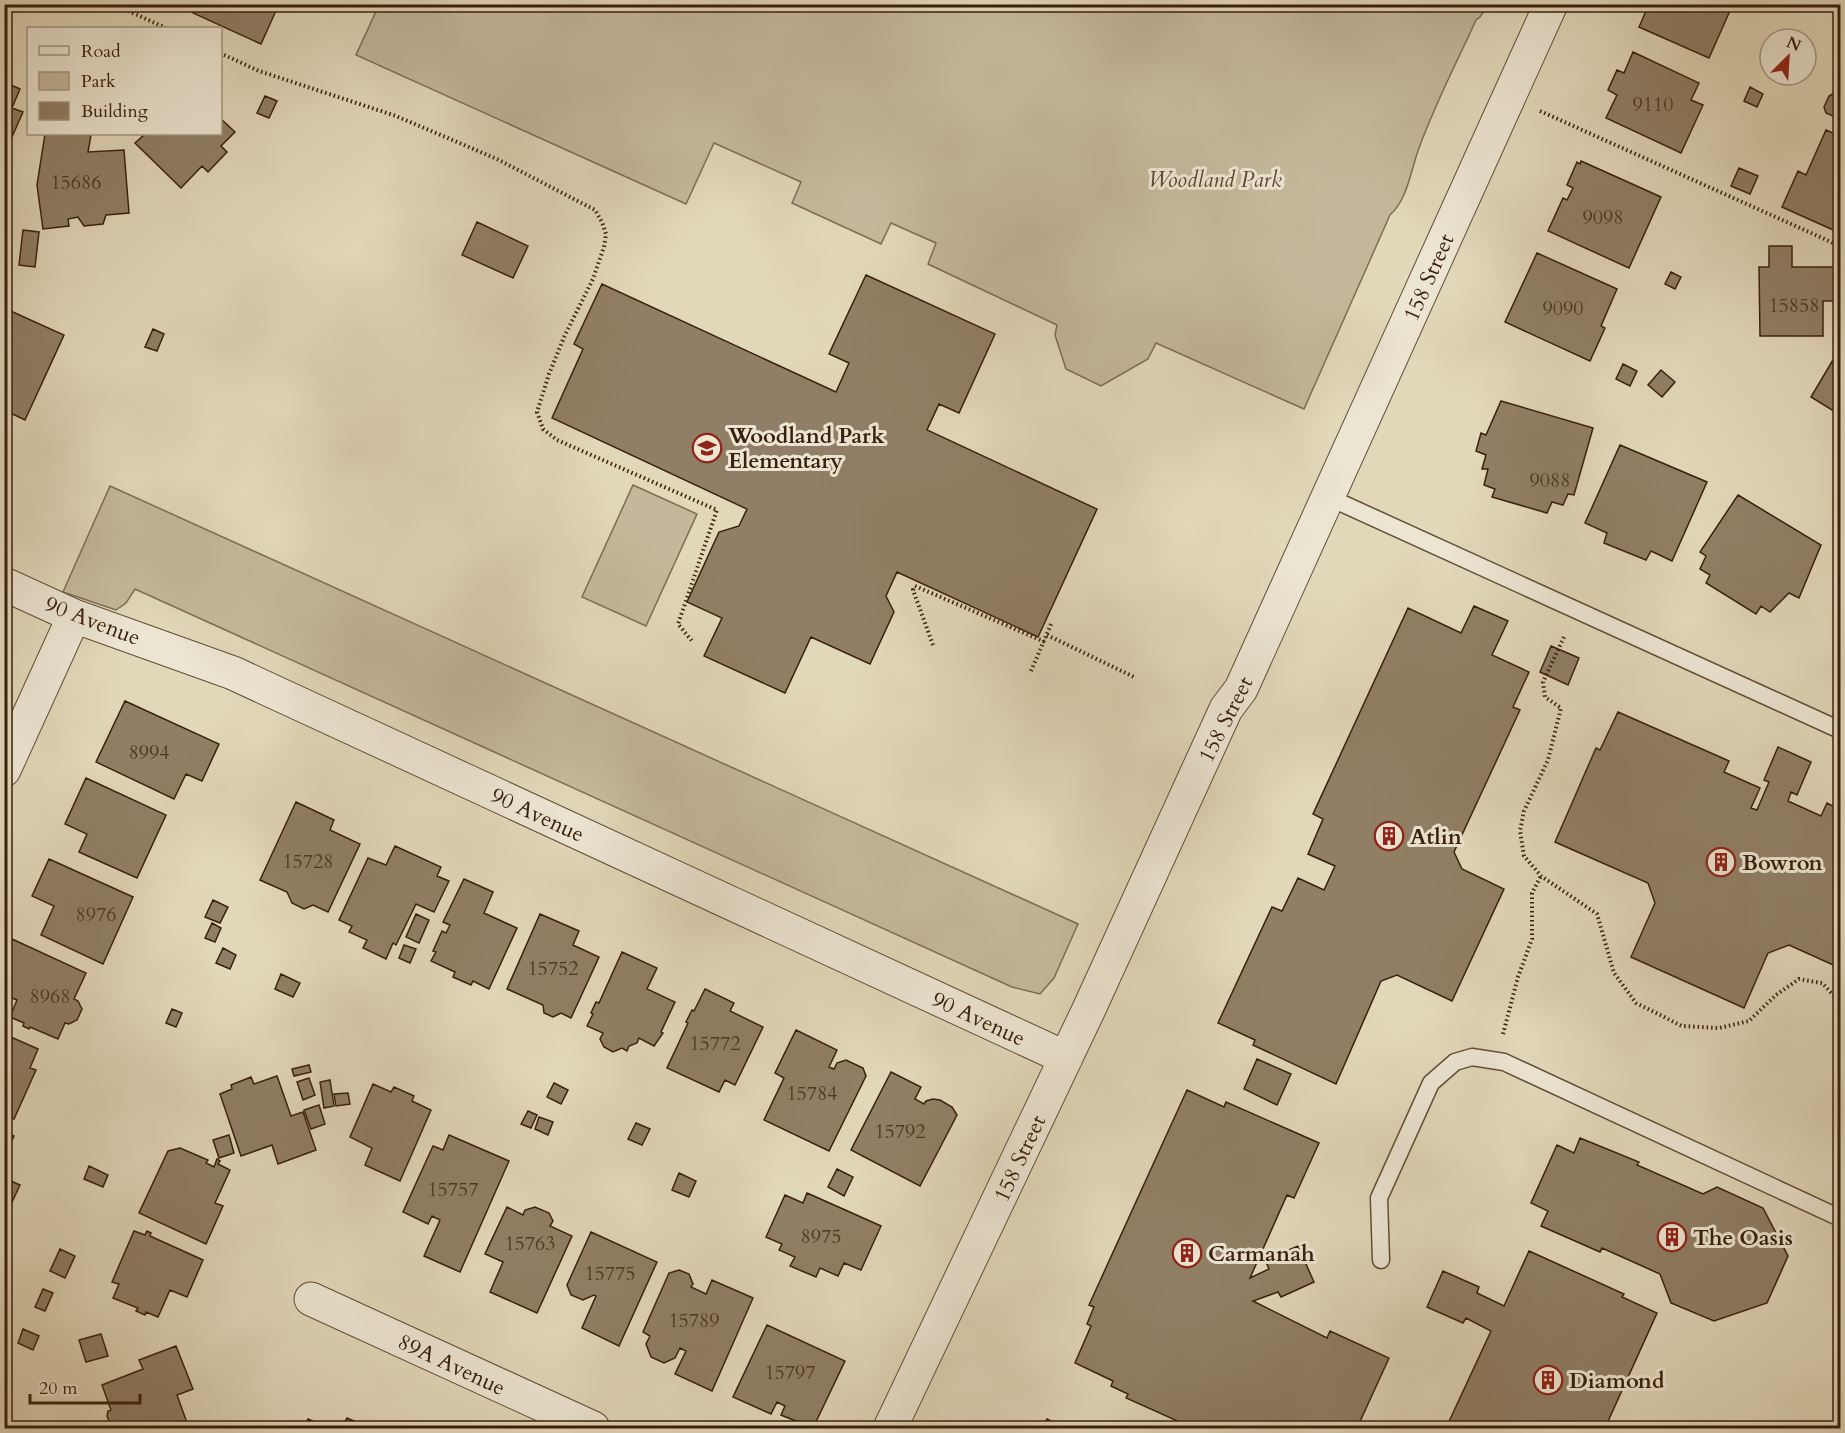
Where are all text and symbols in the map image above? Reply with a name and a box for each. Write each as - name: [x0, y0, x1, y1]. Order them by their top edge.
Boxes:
- legend: [27, 27, 222, 135]
- north arrow: [1758, 27, 1818, 87]
- text: N: [1783, 31, 1805, 57]
- text: Road: [81, 39, 121, 64]
- text: Park: [81, 69, 116, 94]
- house number: 9110: [1633, 91, 1673, 118]
- text: Building: [81, 99, 149, 124]
- park label: Woodland Park: [1148, 165, 1282, 195]
- house number: 15686: [50, 169, 102, 196]
- house number: 9098: [1583, 204, 1623, 231]
- street label: 158 Street: [1396, 229, 1461, 326]
- house number: 15858: [1768, 292, 1820, 319]
- house number: 9090: [1543, 295, 1583, 322]
- place label: Woodland Park Elementary: [727, 421, 885, 476]
- school or university icon: Woodland Park Elementary: [691, 432, 723, 464]
- house number: 9088: [1530, 467, 1570, 494]
- street label: 90 Avenue: [41, 589, 145, 653]
- street label: 158 Street: [1191, 671, 1260, 768]
- house number: 8994: [129, 739, 169, 766]
- street label: 90 Avenue: [486, 780, 589, 850]
- building icon: Atlin: [1373, 820, 1405, 852]
- place label: Atlin: [1410, 822, 1462, 852]
- building icon: Bowron: [1705, 846, 1737, 878]
- house number: 15728: [282, 848, 334, 875]
- place label: Bowron: [1742, 848, 1823, 878]
- house number: 8976: [76, 901, 116, 928]
- house number: 15752: [527, 955, 579, 982]
- house number: 8968: [30, 983, 70, 1010]
- street label: 90 Avenue: [927, 984, 1030, 1054]
- house number: 15772: [689, 1030, 741, 1057]
- house number: 15784: [786, 1080, 838, 1107]
- street label: 158 Street: [987, 1110, 1053, 1207]
- house number: 15792: [874, 1118, 926, 1145]
- house number: 15757: [427, 1176, 479, 1203]
- building icon: The Oasis: [1656, 1221, 1688, 1253]
- house number: 8975: [801, 1223, 841, 1250]
- place label: The Oasis: [1693, 1223, 1793, 1253]
- house number: 15763: [504, 1230, 556, 1257]
- building icon: Carmanah: [1171, 1237, 1203, 1269]
- place label: Carmanah: [1208, 1239, 1315, 1269]
- house number: 15775: [584, 1260, 636, 1287]
- house number: 15789: [668, 1307, 720, 1334]
- street label: 89A Avenue: [393, 1327, 510, 1403]
- house number: 15797: [764, 1359, 816, 1386]
- building icon: Diamond: [1532, 1364, 1564, 1396]
- place label: Diamond: [1569, 1366, 1665, 1396]
- scale bar: [30, 1367, 140, 1405]
- text: 20 m: [39, 1376, 78, 1401]

